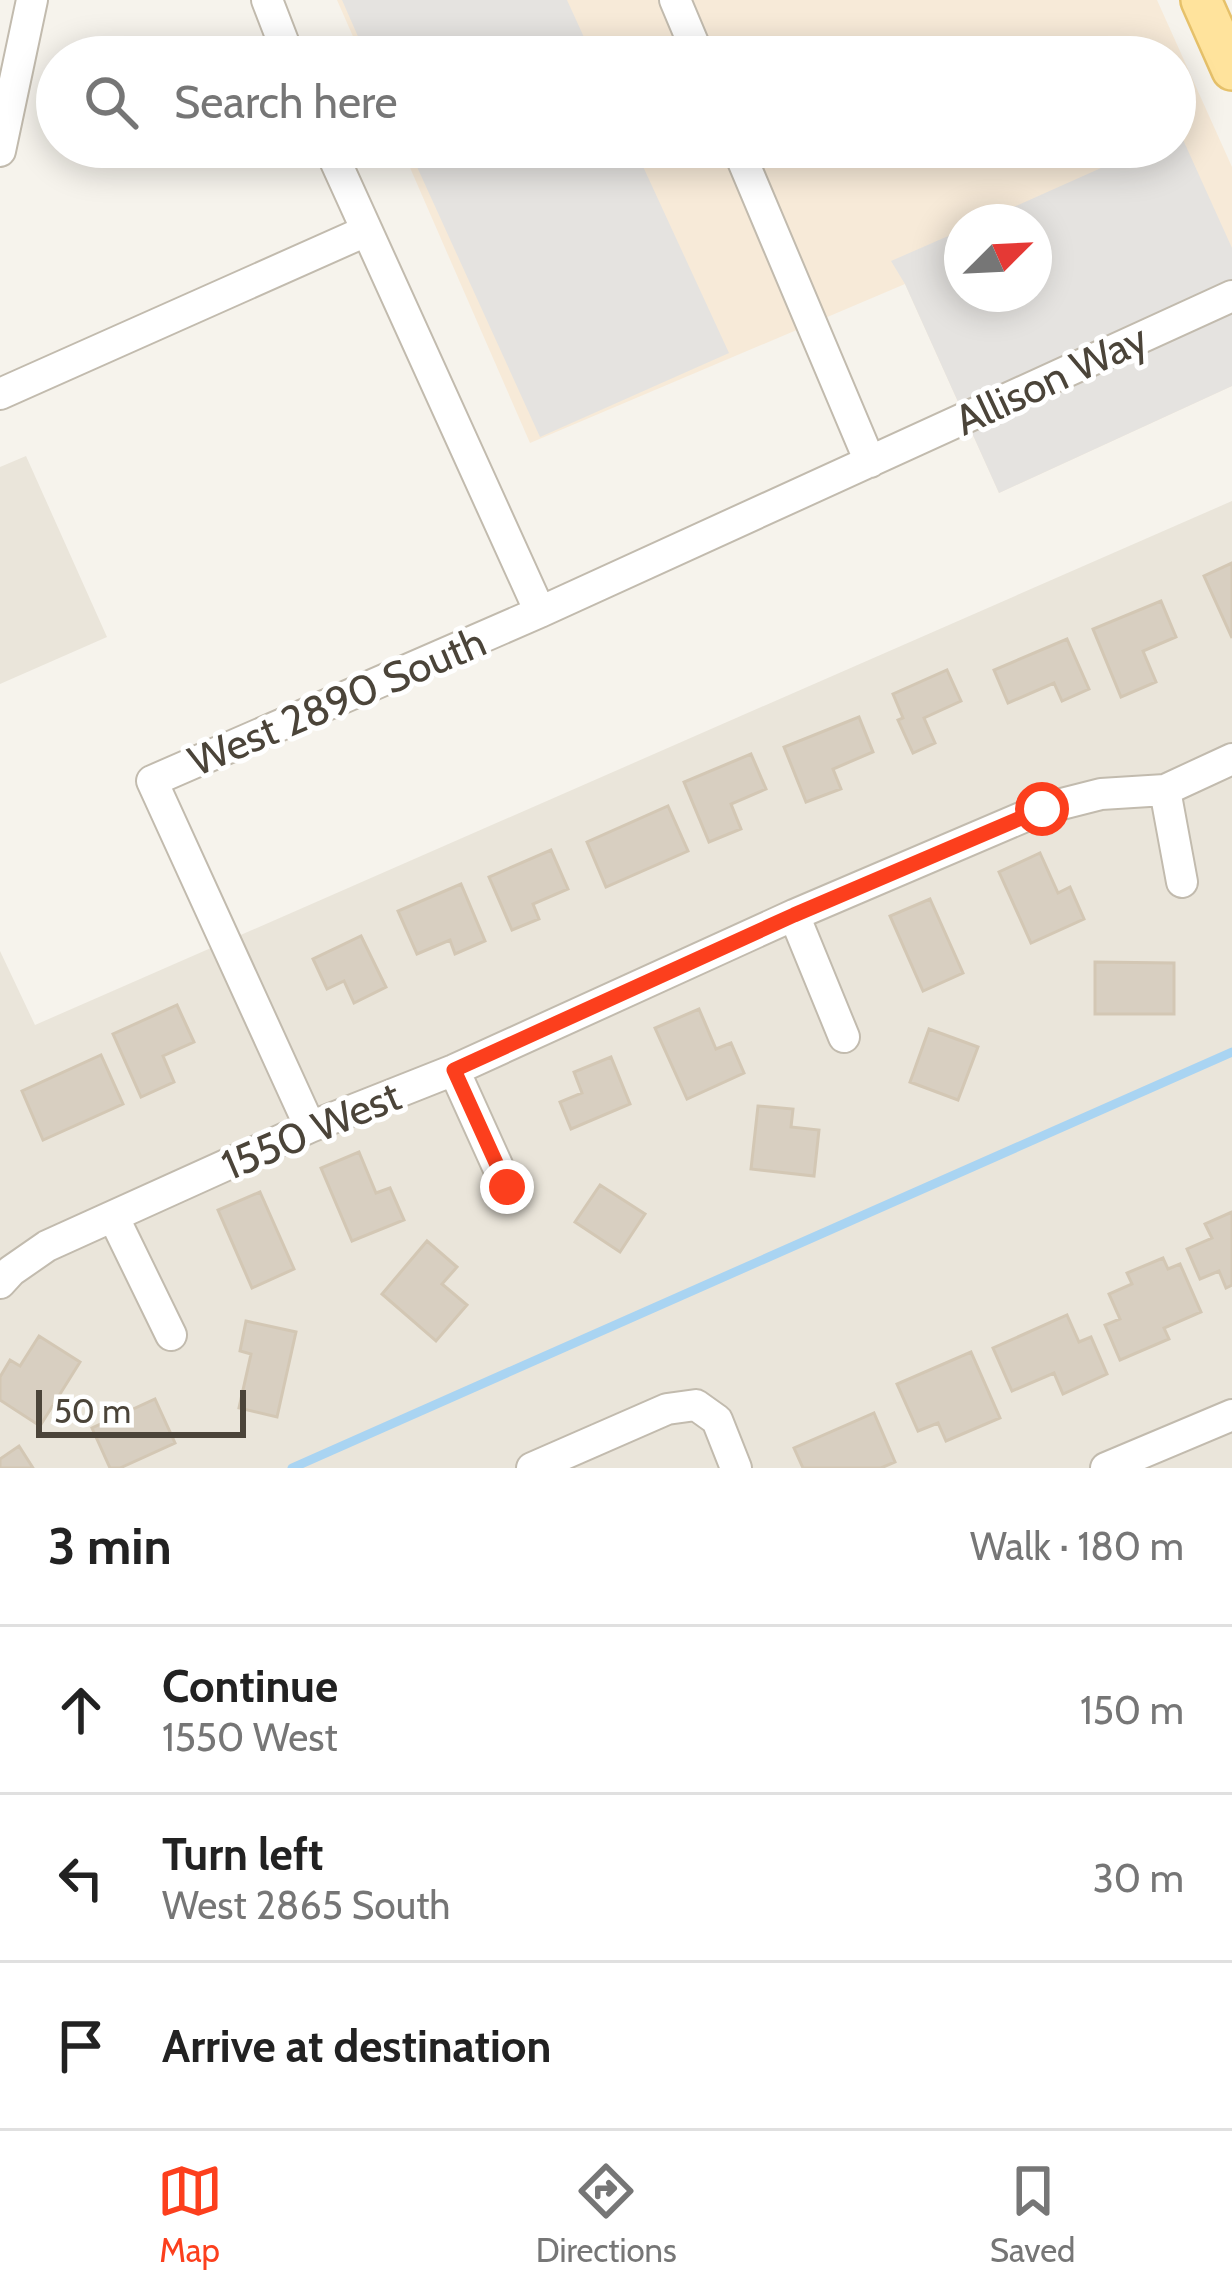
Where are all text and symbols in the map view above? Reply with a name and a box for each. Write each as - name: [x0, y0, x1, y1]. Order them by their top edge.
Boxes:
- search box: [36, 36, 1196, 168]
- icon: search: [78, 69, 144, 135]
- text: Search here: [174, 75, 398, 129]
- north arrow: [944, 204, 1052, 312]
- street label: Allison Way: [947, 312, 1155, 446]
- street label: West 2890 South: [181, 615, 493, 787]
- route start: [1015, 782, 1069, 836]
- street label: 1550 West: [214, 1069, 408, 1191]
- route end: [480, 1160, 534, 1214]
- scale bar: [36, 1384, 246, 1437]
- text: 50 m: [54, 1391, 131, 1431]
- text: 3 min: [48, 1515, 172, 1577]
- text: Walk · 180 m: [970, 1522, 1184, 1570]
- text: Continue: [162, 1659, 338, 1713]
- icon: ahead: [48, 1677, 114, 1743]
- text: 150 m: [1080, 1686, 1184, 1734]
- text: 1550 West: [162, 1713, 338, 1761]
- text: Turn left: [162, 1827, 324, 1881]
- icon: left: [48, 1845, 114, 1911]
- text: 30 m: [1093, 1854, 1184, 1902]
- text: West 2865 South: [162, 1881, 450, 1929]
- icon: arrive: [48, 2013, 114, 2079]
- text: Arrive at destination: [162, 2019, 551, 2073]
- tab: Map: [157, 2158, 223, 2270]
- tab: Directions: [536, 2158, 677, 2270]
- tab: Saved: [990, 2158, 1075, 2270]

